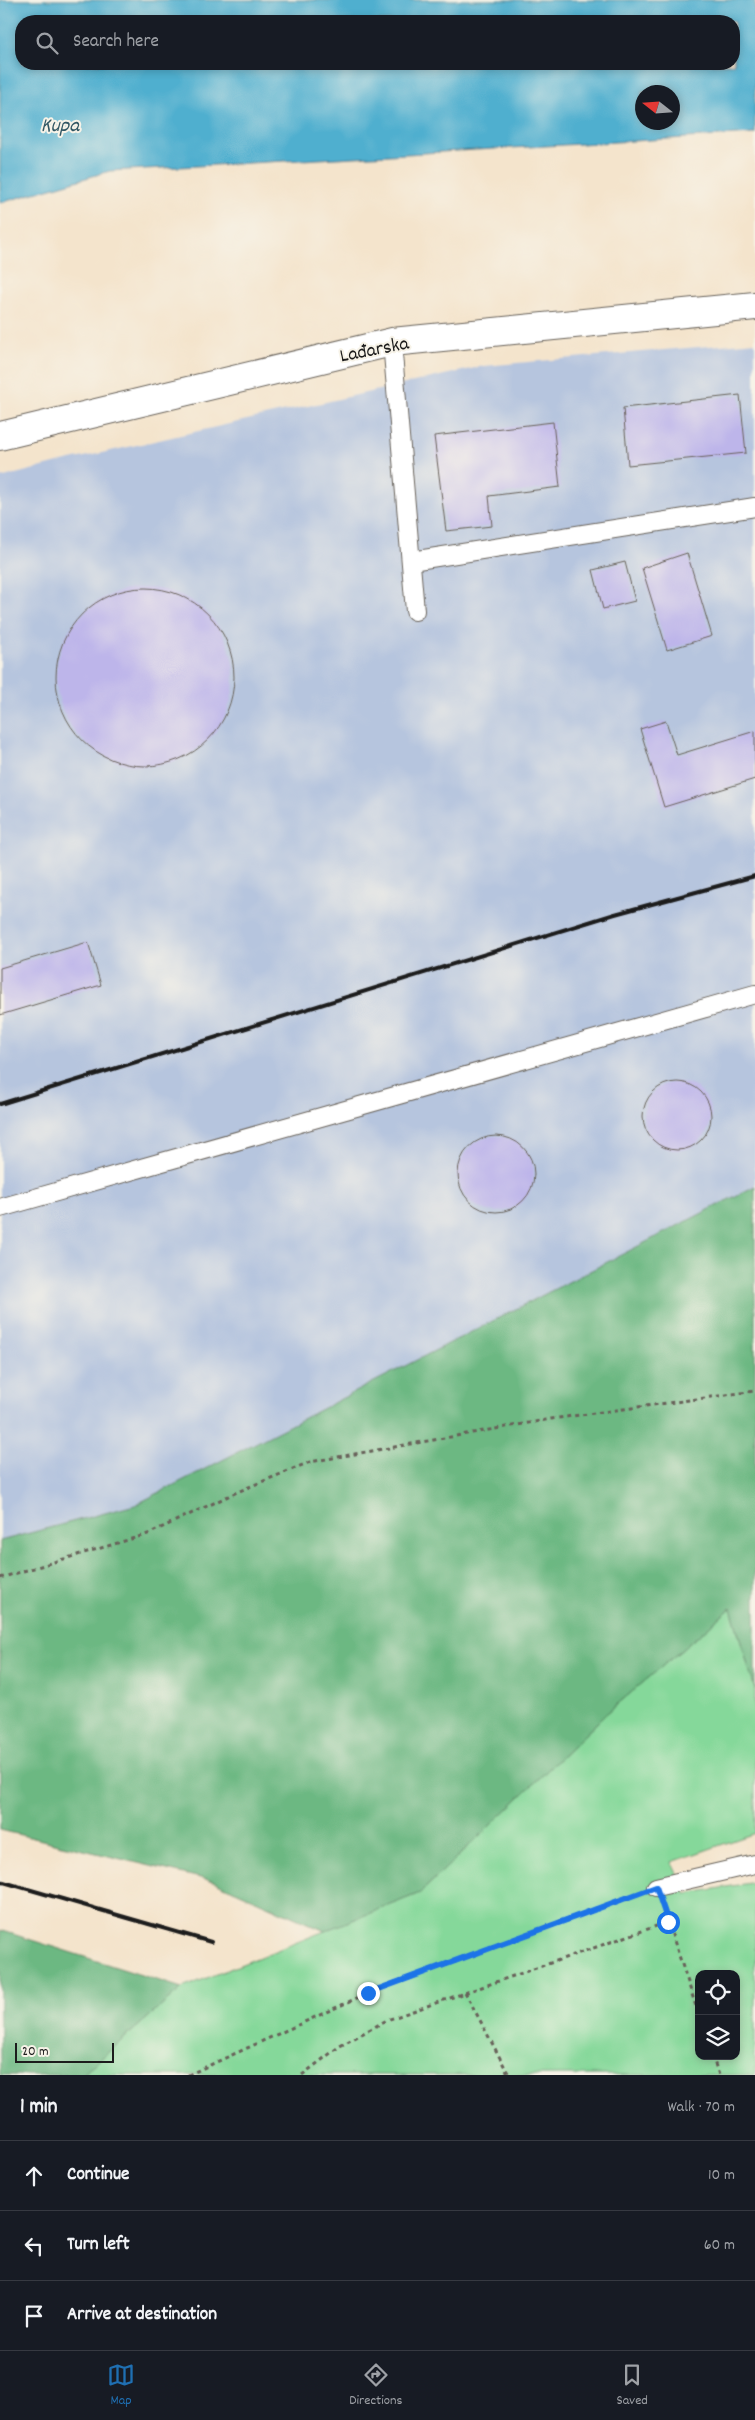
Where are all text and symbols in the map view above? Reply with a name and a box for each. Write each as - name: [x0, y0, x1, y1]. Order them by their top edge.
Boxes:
- search box: [15, 15, 740, 70]
- icon: search: [33, 29, 61, 57]
- text: Search here: [73, 29, 159, 56]
- north arrow: [635, 85, 680, 130]
- water label: Kupa: [41, 112, 80, 142]
- street label: Lađarska: [338, 330, 412, 371]
- route start: [657, 1911, 680, 1934]
- map controls: [695, 1970, 740, 2060]
- button: locate: [695, 1970, 740, 2015]
- route end: [357, 1982, 380, 2005]
- button: layers: [695, 2015, 740, 2060]
- scale bar: [15, 2040, 114, 2063]
- text: 20 m: [22, 2042, 49, 2062]
- text: 1 min: [20, 2093, 57, 2123]
- text: Walk · 70 m: [667, 2096, 735, 2119]
- icon: ahead: [20, 2162, 48, 2190]
- text: Continue: [67, 2162, 129, 2189]
- text: 10 m: [708, 2164, 735, 2187]
- icon: left: [20, 2232, 48, 2260]
- text: Turn left: [67, 2232, 130, 2259]
- text: 60 m: [704, 2234, 735, 2257]
- icon: arrive: [20, 2302, 48, 2330]
- text: Arrive at destination: [67, 2302, 217, 2329]
- tab: Map: [107, 2361, 135, 2411]
- tab: Directions: [349, 2361, 402, 2411]
- tab: Saved: [617, 2361, 648, 2411]

